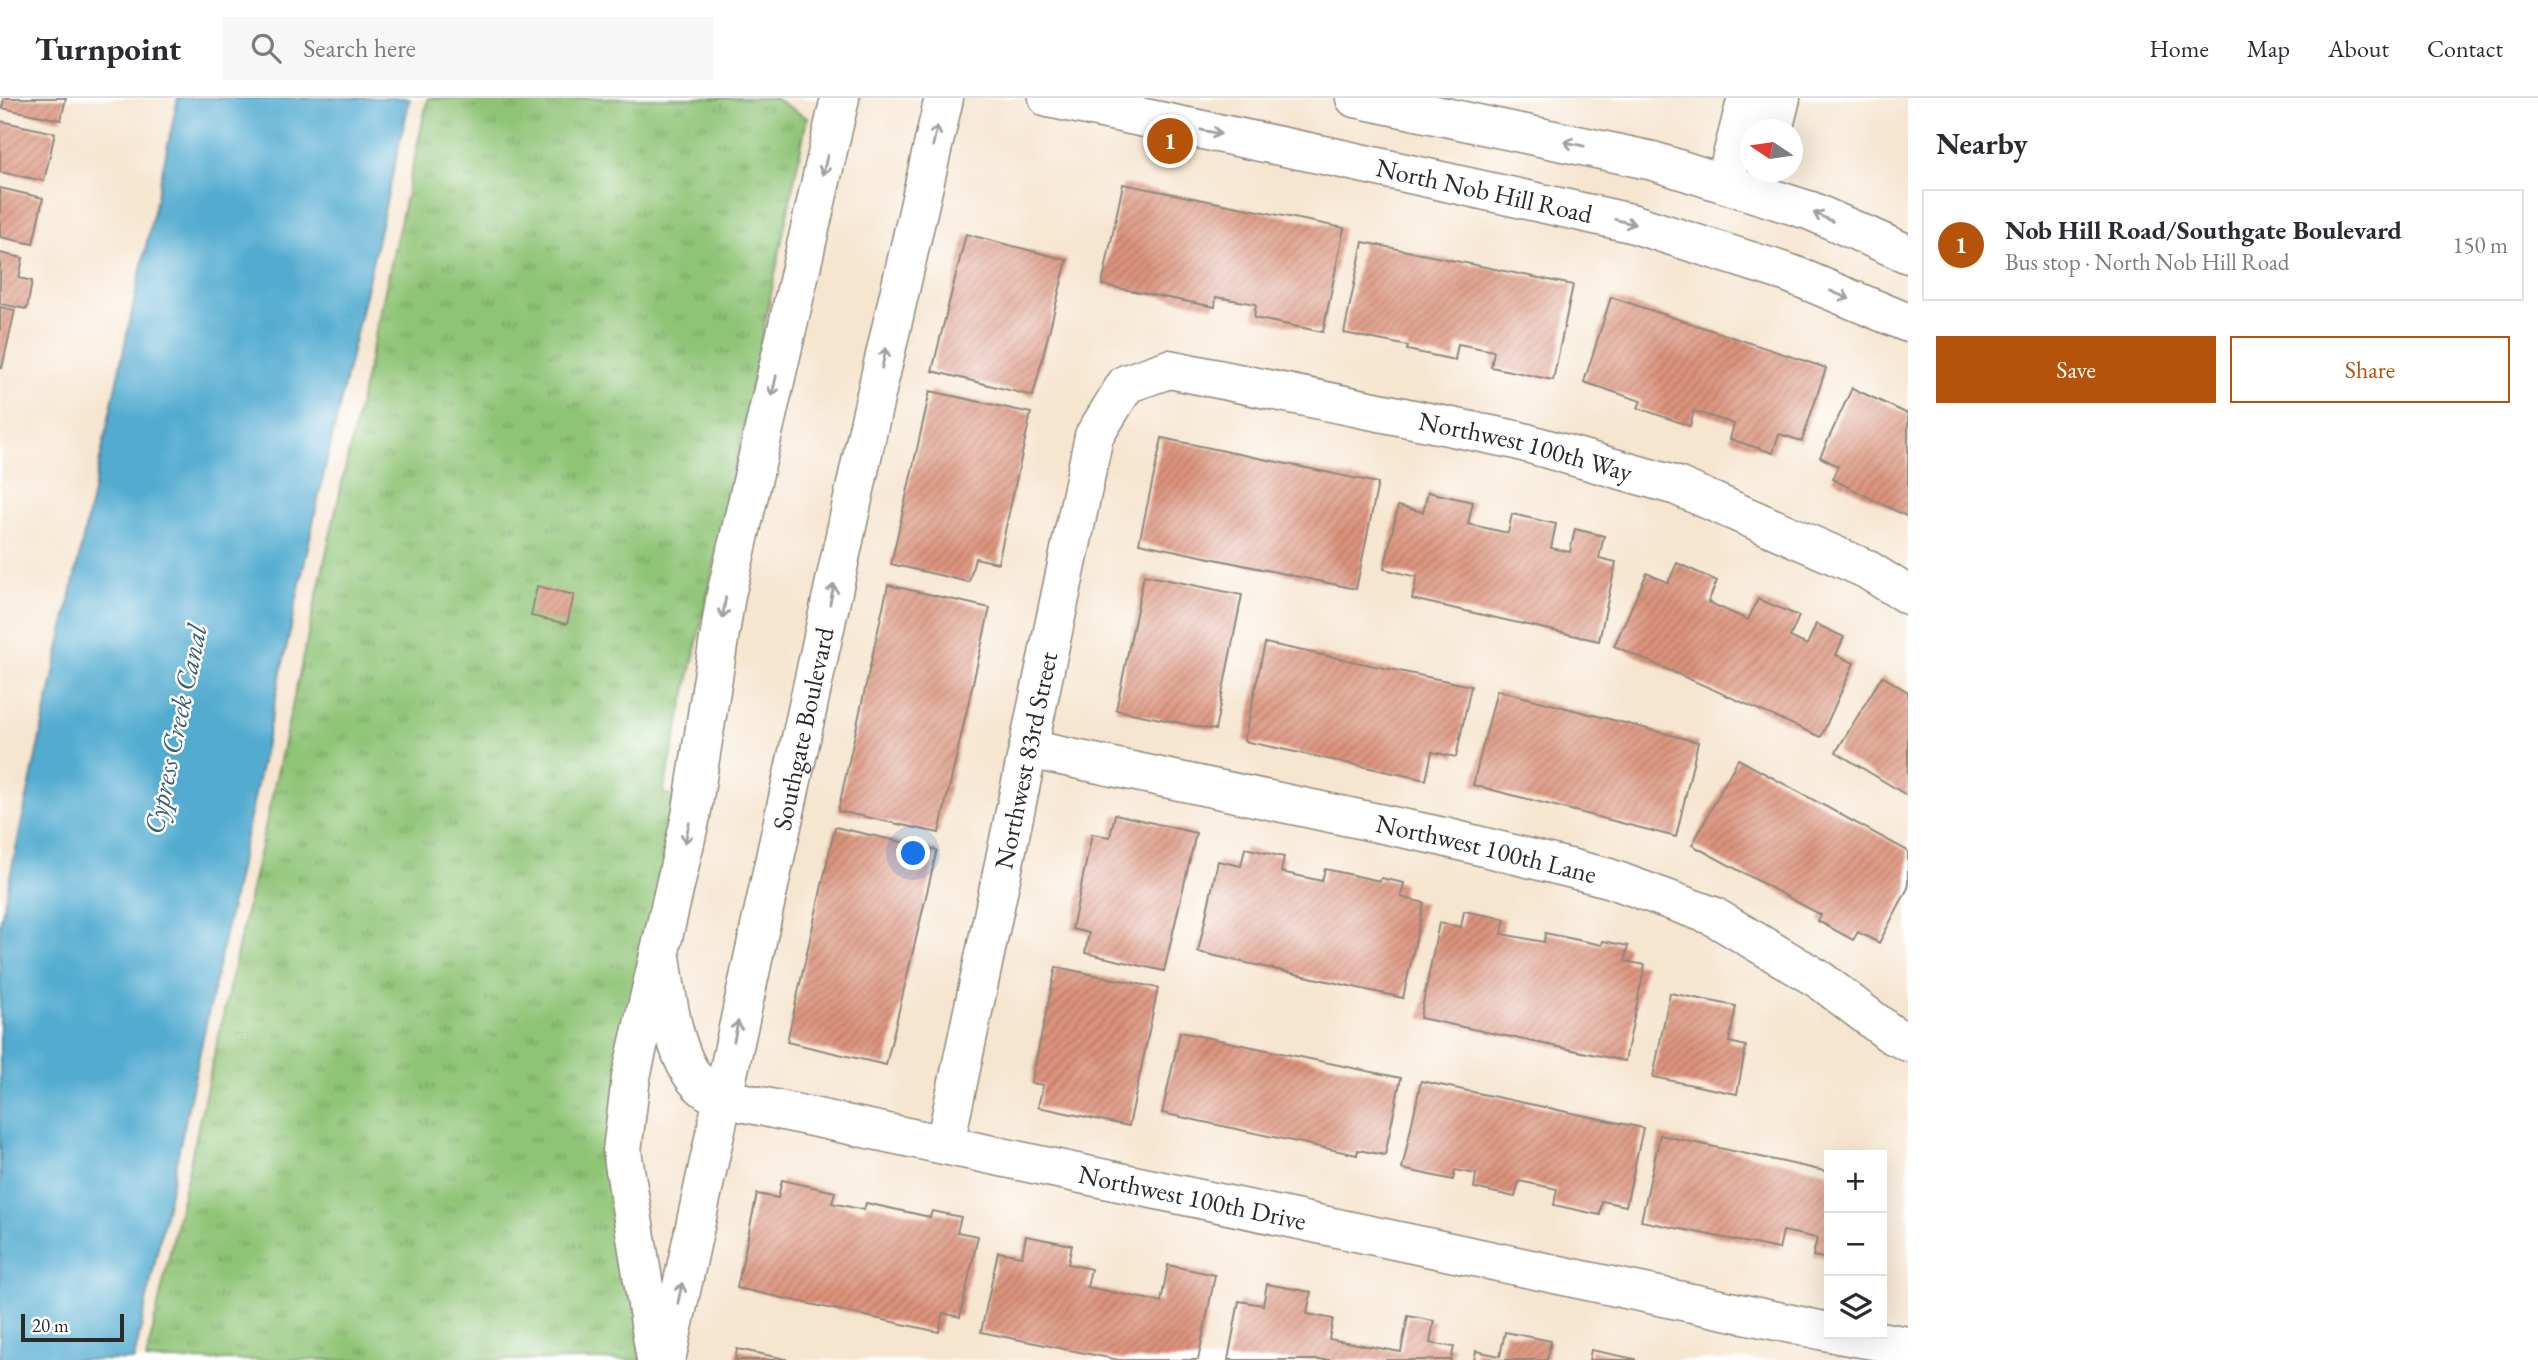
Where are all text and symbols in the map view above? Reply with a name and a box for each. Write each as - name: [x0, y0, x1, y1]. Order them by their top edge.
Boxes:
- search box: [223, 17, 713, 80]
- text: Turnpoint: [35, 27, 181, 70]
- icon: search: [247, 29, 285, 67]
- text: Search here: [303, 31, 416, 65]
- text: Home: [2149, 33, 2209, 64]
- text: Map: [2247, 33, 2290, 64]
- text: About: [2328, 33, 2389, 64]
- text: Contact: [2427, 33, 2503, 64]
- pin: 1: [1147, 115, 1193, 167]
- north arrow: [1740, 119, 1803, 182]
- text: Nearby: [1936, 124, 2028, 163]
- one-way arrow: [929, 125, 942, 148]
- one-way arrow: [1199, 125, 1222, 139]
- one-way arrow: [1563, 136, 1586, 150]
- street label: North Nob Hill Road: [1373, 150, 1596, 231]
- one-way arrow: [818, 153, 831, 175]
- one-way arrow: [1813, 210, 1834, 223]
- text: Nob Hill Road/Southgate Boulevard: [2005, 213, 2402, 247]
- one-way arrow: [1613, 216, 1636, 229]
- text: 1: [1955, 230, 1967, 260]
- text: 150 m: [2452, 230, 2508, 260]
- text: Bus stop · North Nob Hill Road: [2005, 247, 2289, 277]
- one-way arrow: [1829, 289, 1850, 302]
- button: Save: [1936, 336, 2216, 403]
- button: Share: [2230, 336, 2510, 403]
- one-way arrow: [878, 347, 892, 370]
- one-way arrow: [767, 374, 780, 397]
- street label: Northwest 100th Way: [1416, 404, 1637, 490]
- one-way arrow: [826, 583, 839, 606]
- one-way arrow: [717, 596, 730, 619]
- water label: Cypress Creek Canal: [135, 620, 215, 837]
- street label: Southgate Boulevard: [765, 623, 842, 833]
- street label: Northwest 83rd Street: [986, 649, 1065, 872]
- street label: Northwest 100th Lane: [1373, 806, 1600, 891]
- one-way arrow: [680, 821, 693, 843]
- your location: [896, 836, 930, 870]
- one-way arrow: [730, 1020, 744, 1043]
- map controls: [1824, 1150, 1887, 1339]
- button: +: [1824, 1150, 1887, 1213]
- street label: Northwest 100th Drive: [1075, 1157, 1309, 1238]
- button: −: [1824, 1213, 1887, 1276]
- button: layers: [1824, 1276, 1887, 1339]
- one-way arrow: [674, 1282, 688, 1305]
- scale bar: [21, 1311, 124, 1343]
- text: 20 m: [32, 1313, 69, 1338]

